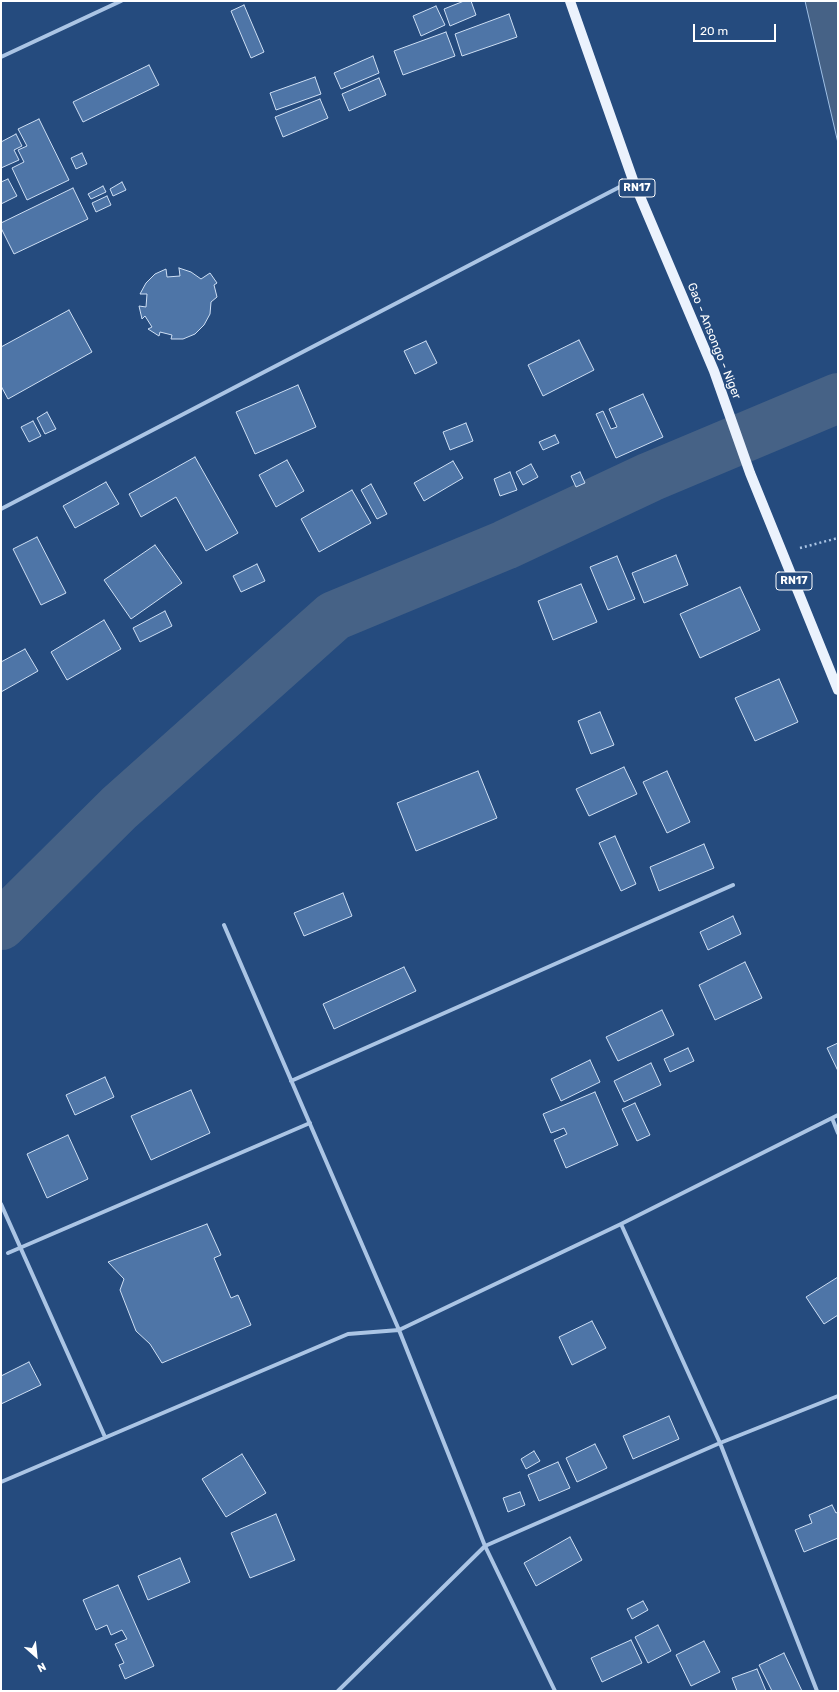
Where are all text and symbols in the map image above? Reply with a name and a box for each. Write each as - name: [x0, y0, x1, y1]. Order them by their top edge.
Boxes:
- scale bar: [695, 16, 778, 42]
- text: 20 m: [700, 24, 728, 38]
- road number: RN17: [619, 179, 655, 197]
- street label: Gao - Ansongo - Niger: [684, 281, 744, 401]
- road number: RN17: [776, 572, 812, 590]
- north arrow: [16, 1636, 56, 1676]
- text: N: [35, 1660, 48, 1675]

